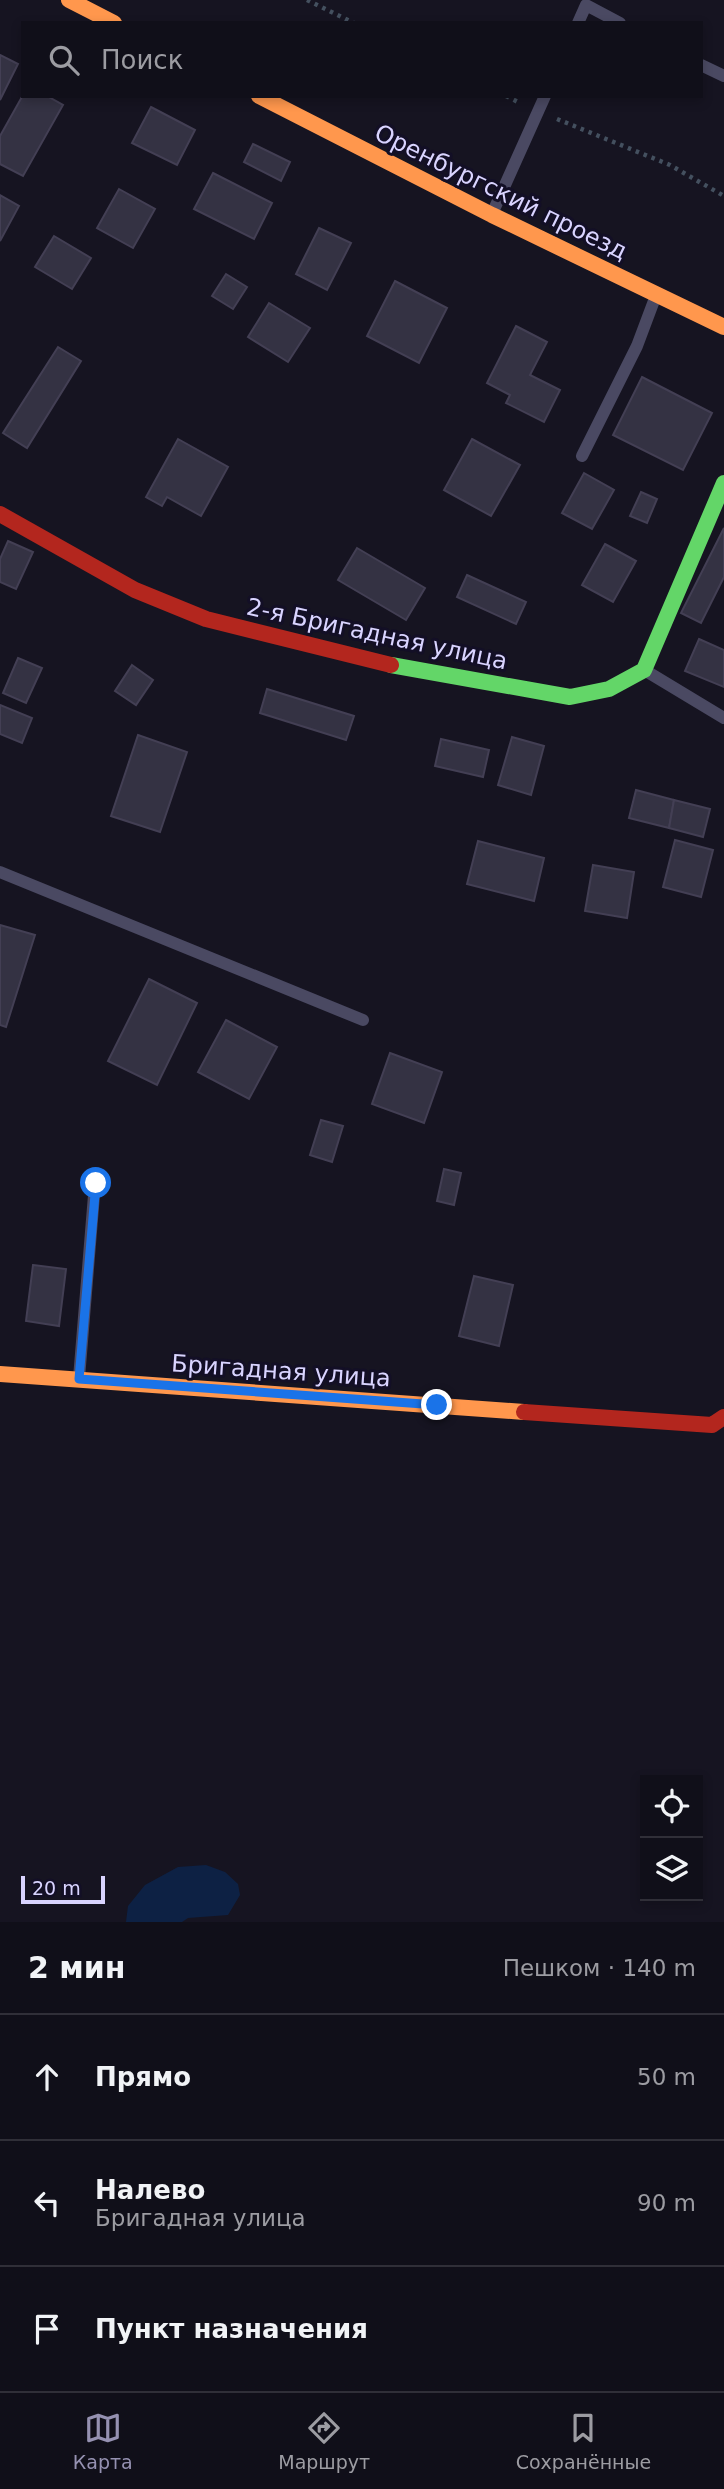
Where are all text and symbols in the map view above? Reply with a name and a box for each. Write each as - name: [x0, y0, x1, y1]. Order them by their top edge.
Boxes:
- search box: [21, 21, 703, 98]
- icon: search: [45, 41, 83, 79]
- text: Поиск: [101, 45, 183, 75]
- street label: Оренбургский проезд: [370, 119, 632, 265]
- street label: 2-я Бригадная улица: [244, 593, 510, 675]
- route start: [80, 1167, 111, 1198]
- street label: Бригадная улица: [170, 1349, 392, 1393]
- route end: [421, 1389, 452, 1420]
- map controls: [640, 1775, 703, 1901]
- button: locate: [640, 1775, 703, 1838]
- button: layers: [640, 1838, 703, 1901]
- scale bar: [21, 1873, 105, 1905]
- text: 20 m: [32, 1877, 81, 1899]
- text: 2 мин: [28, 1950, 126, 1985]
- text: Пешком · 140 m: [503, 1955, 696, 1981]
- icon: ahead: [28, 2058, 66, 2096]
- text: Прямо: [95, 2062, 191, 2092]
- text: 50 m: [637, 2064, 696, 2090]
- text: Налево: [95, 2175, 205, 2205]
- icon: left: [28, 2184, 66, 2222]
- text: 90 m: [637, 2190, 696, 2216]
- text: Бригадная улица: [95, 2205, 306, 2231]
- icon: arrive: [28, 2310, 66, 2348]
- text: Пункт назначения: [95, 2314, 368, 2344]
- tab: Карта: [73, 2409, 133, 2473]
- tab: Маршрут: [278, 2409, 370, 2473]
- tab: Сохранённые: [516, 2409, 651, 2473]

